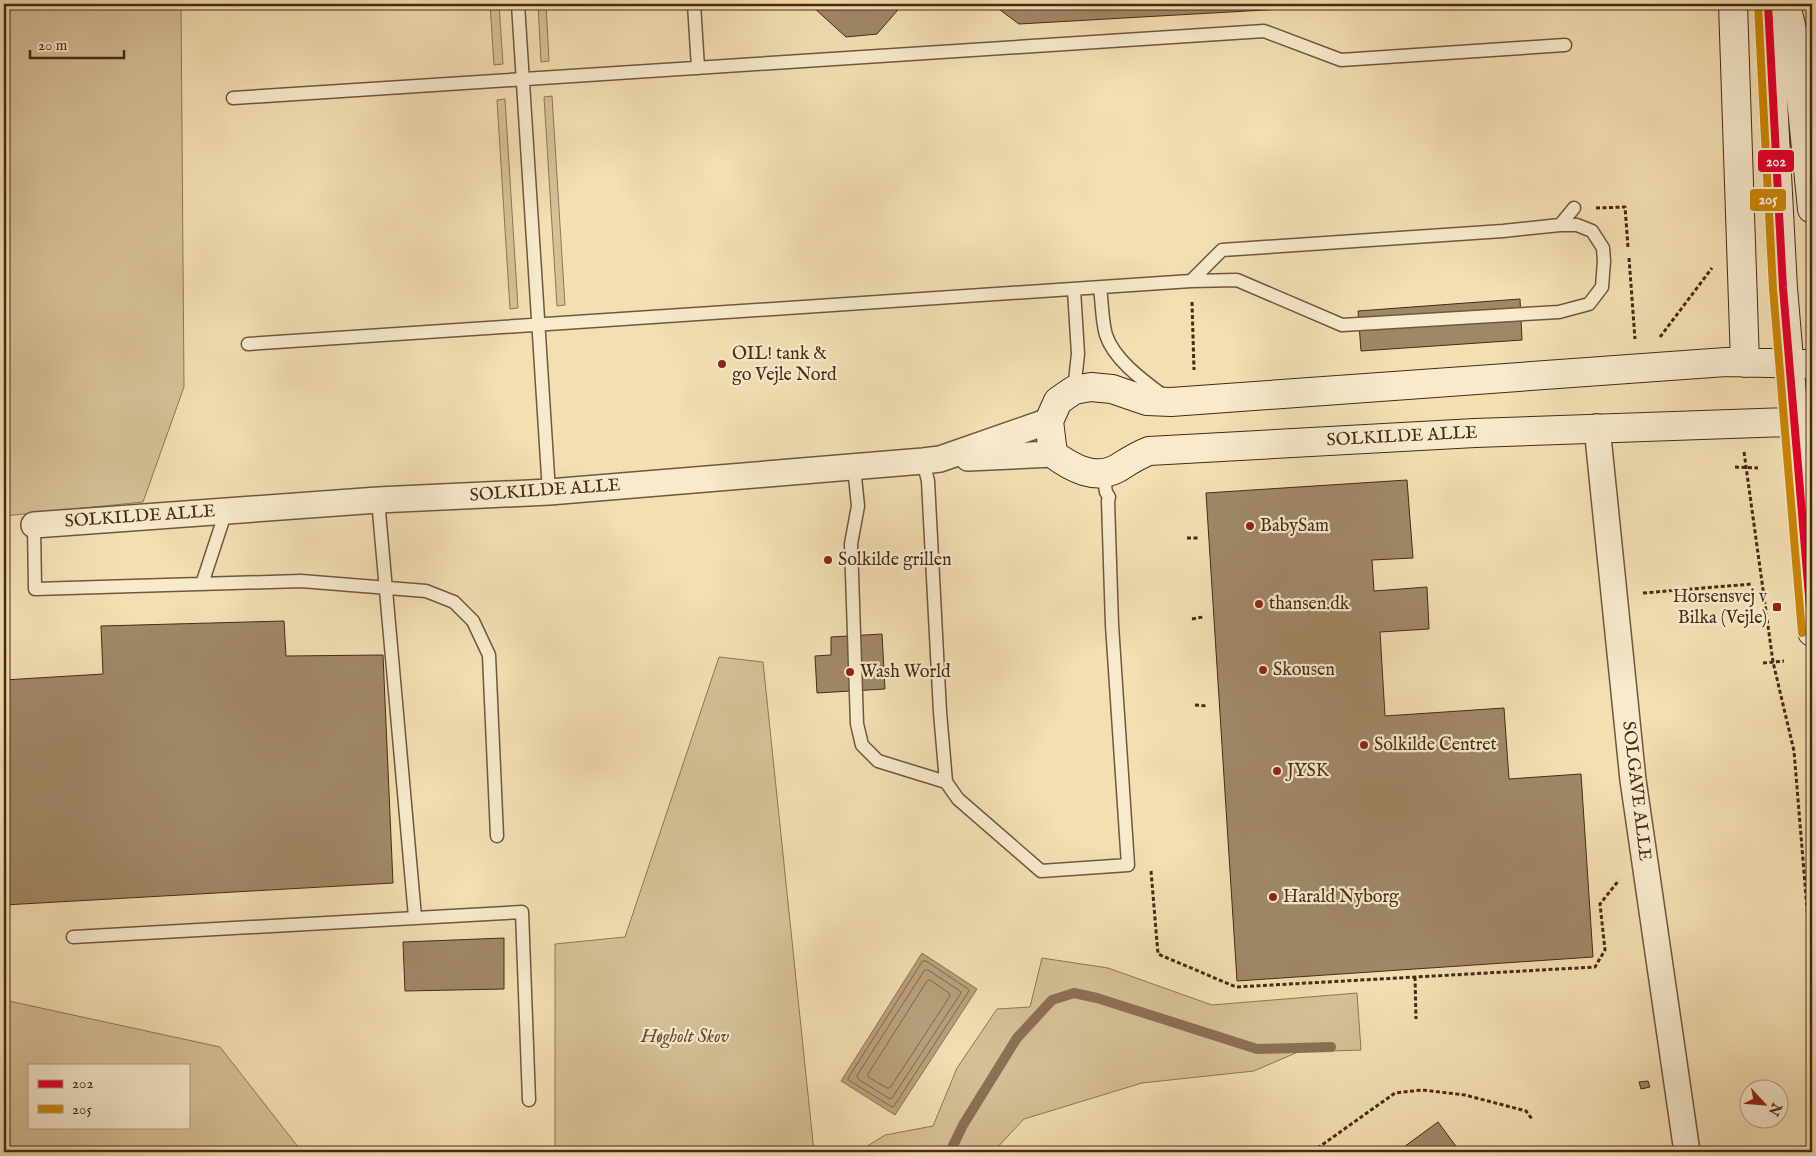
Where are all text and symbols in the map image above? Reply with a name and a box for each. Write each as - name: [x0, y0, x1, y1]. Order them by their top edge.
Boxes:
- scale bar: [30, 28, 124, 60]
- text: 20 m: [38, 36, 68, 55]
- line badge: 202: [1757, 149, 1795, 173]
- text: 202: [1766, 153, 1786, 171]
- line badge: 205: [1749, 188, 1787, 212]
- text: 205: [1759, 191, 1777, 209]
- place label: OIL! tank & go Vejle Nord: [732, 343, 837, 387]
- marker: OIL! tank & go Vejle Nord: [716, 358, 728, 370]
- street label: SOLKILDE ALLE: [1326, 422, 1478, 452]
- street label: SOLKILDE ALLE: [469, 474, 621, 508]
- street label: SOLKILDE ALLE: [64, 500, 216, 534]
- place label: BabySam: [1260, 515, 1329, 538]
- marker: BabySam: [1244, 520, 1256, 532]
- place label: Solkilde grillen: [838, 549, 952, 572]
- marker: Solkilde grillen: [822, 554, 834, 566]
- place label: Horsensvej v Bilka (Vejle): [1673, 586, 1768, 630]
- place label: thansen.dk: [1269, 593, 1350, 616]
- marker: thansen.dk: [1253, 598, 1265, 610]
- marker: Horsensvej v Bilka (Vejle): [1771, 601, 1783, 613]
- place label: Skousen: [1273, 659, 1335, 682]
- place label: Wash World: [860, 661, 951, 684]
- marker: Skousen: [1257, 664, 1269, 676]
- marker: Wash World: [844, 666, 856, 678]
- street label: SOLGAVE ALLE: [1616, 720, 1656, 862]
- place label: Solkilde Centret: [1374, 734, 1497, 757]
- marker: Solkilde Centret: [1358, 739, 1370, 751]
- place label: JYSK: [1285, 760, 1330, 783]
- marker: JYSK: [1271, 765, 1283, 777]
- place label: Harald Nyborg: [1283, 886, 1399, 909]
- marker: Harald Nyborg: [1267, 891, 1279, 903]
- park label: Høgholt Skov: [640, 1026, 730, 1049]
- legend: [28, 1064, 190, 1128]
- text: 202: [72, 1074, 93, 1093]
- north arrow: [1738, 1078, 1788, 1128]
- text: N: [1764, 1099, 1786, 1119]
- text: 205: [72, 1100, 92, 1119]

